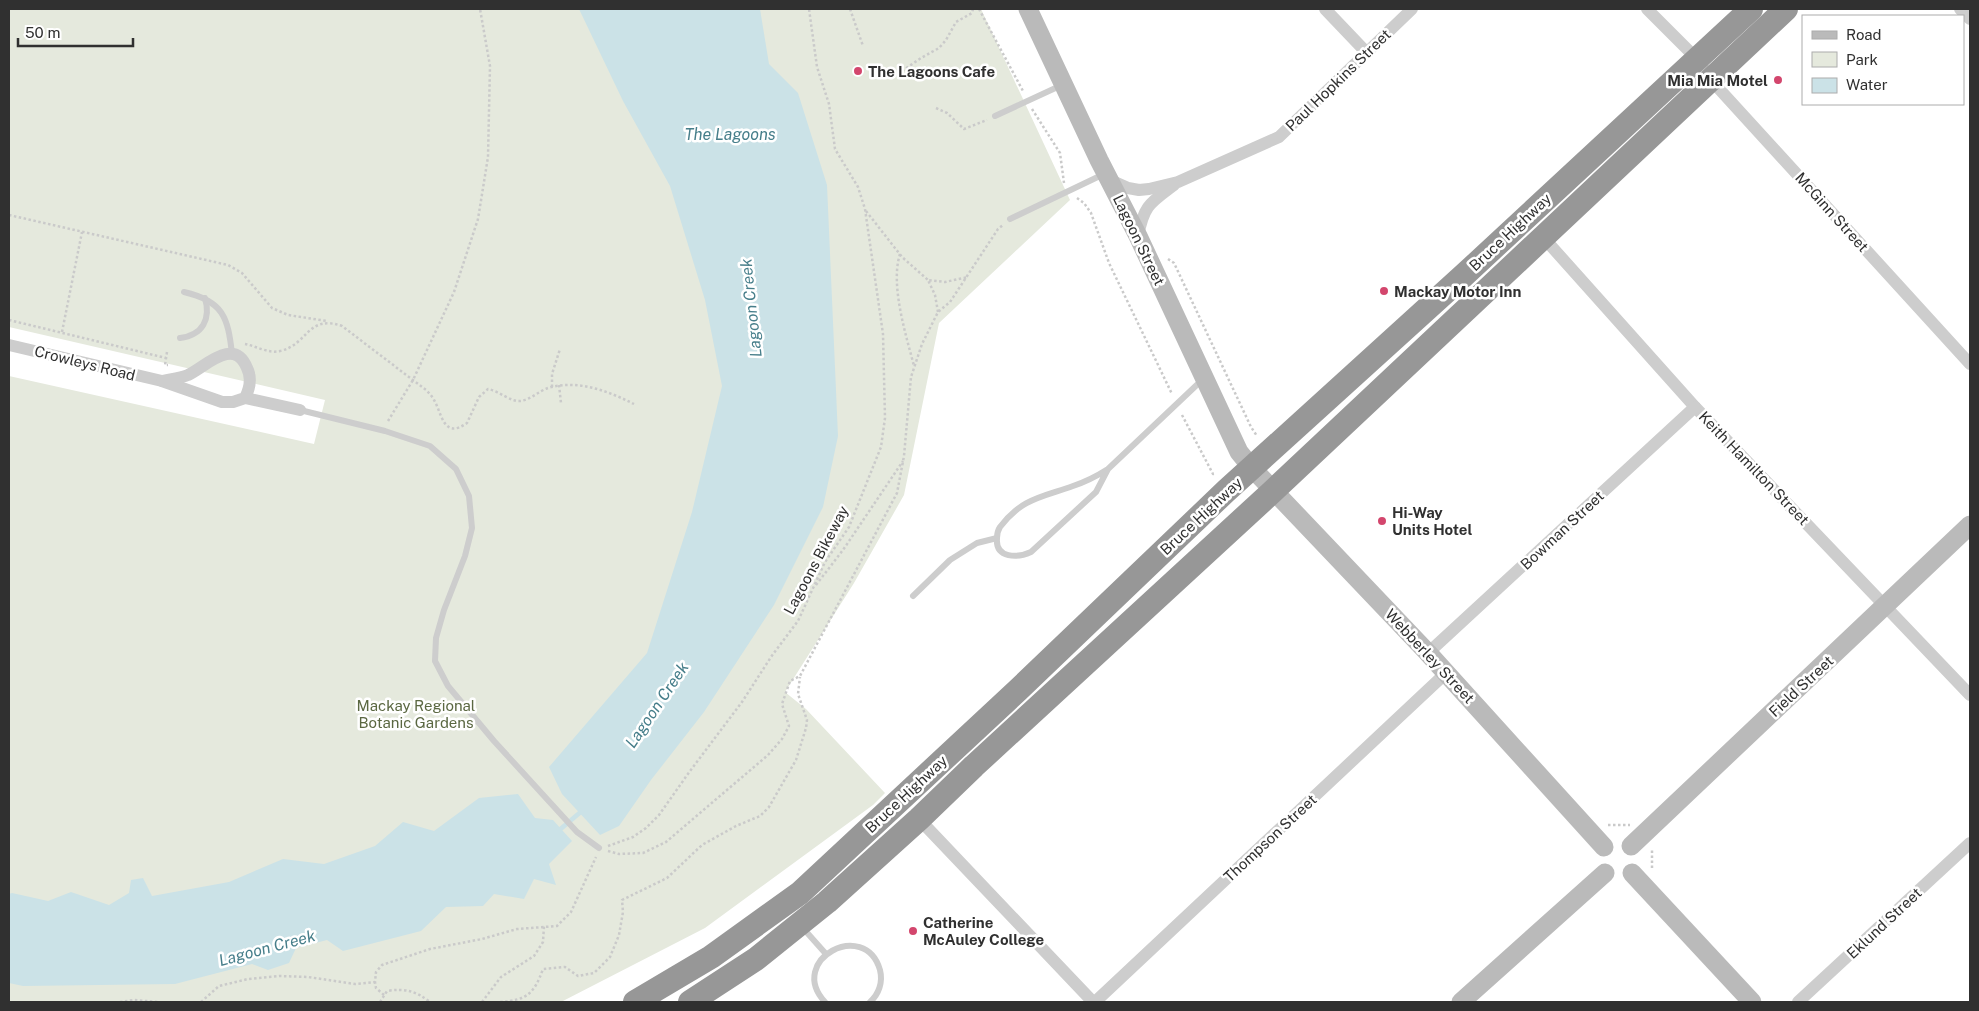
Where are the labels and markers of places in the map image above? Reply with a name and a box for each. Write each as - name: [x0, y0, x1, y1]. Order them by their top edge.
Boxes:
- place label: The Lagoons Cafe: [868, 63, 995, 80]
- marker: The Lagoons Cafe: [852, 65, 864, 77]
- place label: Mia Mia Motel: [1667, 72, 1768, 89]
- marker: Mia Mia Motel: [1772, 74, 1784, 86]
- place label: Mackay Motor Inn: [1394, 283, 1521, 300]
- marker: Mackay Motor Inn: [1378, 285, 1390, 297]
- place label: Hi-Way Units Hotel: [1392, 504, 1473, 538]
- marker: Hi-Way Units Hotel: [1376, 515, 1388, 527]
- place label: Catherine McAuley College: [923, 914, 1044, 948]
- marker: Catherine McAuley College: [907, 925, 919, 937]

